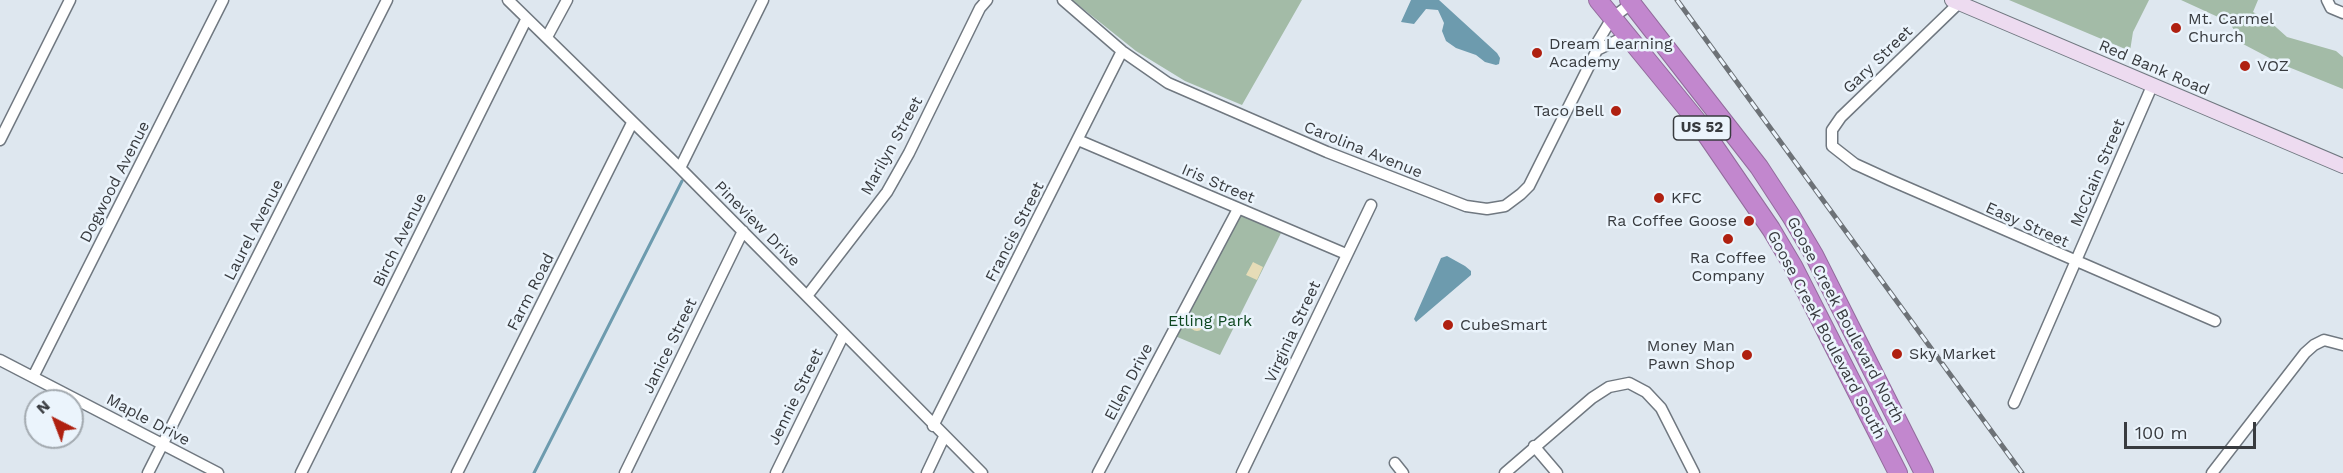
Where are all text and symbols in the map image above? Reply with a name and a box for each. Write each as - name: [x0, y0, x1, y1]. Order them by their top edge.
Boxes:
- place label: Mt. Carmel Church: [2188, 9, 2274, 47]
- marker: Mt. Carmel Church: [2169, 21, 2183, 35]
- street label: Gary Street: [1839, 22, 1917, 98]
- place label: Dream Learning Academy: [1549, 34, 1672, 72]
- street label: Red Bank Road: [2096, 36, 2212, 100]
- marker: Dream Learning Academy: [1530, 46, 1544, 60]
- place label: VOZ: [2257, 56, 2289, 76]
- marker: VOZ: [2238, 59, 2252, 73]
- street label: Marilyn Street: [857, 93, 927, 199]
- place label: Taco Bell: [1533, 101, 1604, 121]
- marker: Taco Bell: [1609, 104, 1623, 118]
- road number: US 52: [1674, 116, 1730, 140]
- street label: McClain Street: [2067, 116, 2129, 230]
- street label: Carolina Avenue: [1301, 117, 1425, 183]
- street label: Dogwood Avenue: [76, 118, 154, 246]
- street label: Iris Street: [1179, 160, 1257, 208]
- street label: Laurel Avenue: [220, 176, 288, 284]
- street label: Pineview Drive: [710, 177, 804, 271]
- street label: Francis Street: [982, 179, 1048, 285]
- place label: KFC: [1671, 188, 1702, 208]
- street label: Birch Avenue: [369, 190, 431, 290]
- marker: KFC: [1652, 191, 1666, 205]
- street label: Easy Street: [1982, 198, 2072, 252]
- place label: Ra Coffee Goose: [1607, 211, 1737, 231]
- marker: Ra Coffee Goose: [1742, 214, 1756, 228]
- street label: Goose Creek Boulevard North: [1782, 214, 1908, 426]
- street label: Goose Creek Boulevard South: [1763, 228, 1889, 442]
- marker: Ra Coffee Company: [1721, 232, 1735, 246]
- place label: Ra Coffee Company: [1690, 248, 1766, 286]
- street label: Farm Road: [503, 250, 559, 334]
- street label: Virginia Street: [1261, 278, 1325, 386]
- street label: Janice Street: [639, 295, 701, 397]
- park label: Etling Park: [1168, 311, 1252, 331]
- place label: CubeSmart: [1460, 315, 1547, 335]
- marker: CubeSmart: [1441, 318, 1455, 332]
- place label: Money Man Pawn Shop: [1647, 336, 1735, 374]
- street label: Ellen Drive: [1101, 340, 1157, 424]
- place label: Sky Market: [1909, 344, 1996, 364]
- street label: Jennie Street: [764, 346, 828, 448]
- marker: Sky Market: [1890, 347, 1904, 361]
- marker: Money Man Pawn Shop: [1740, 348, 1754, 362]
- north arrow: [24, 389, 84, 449]
- street label: Maple Drive: [103, 390, 193, 450]
- text: N: [32, 396, 54, 418]
- scale bar: [2127, 410, 2259, 448]
- text: 100 m: [2135, 422, 2188, 443]

